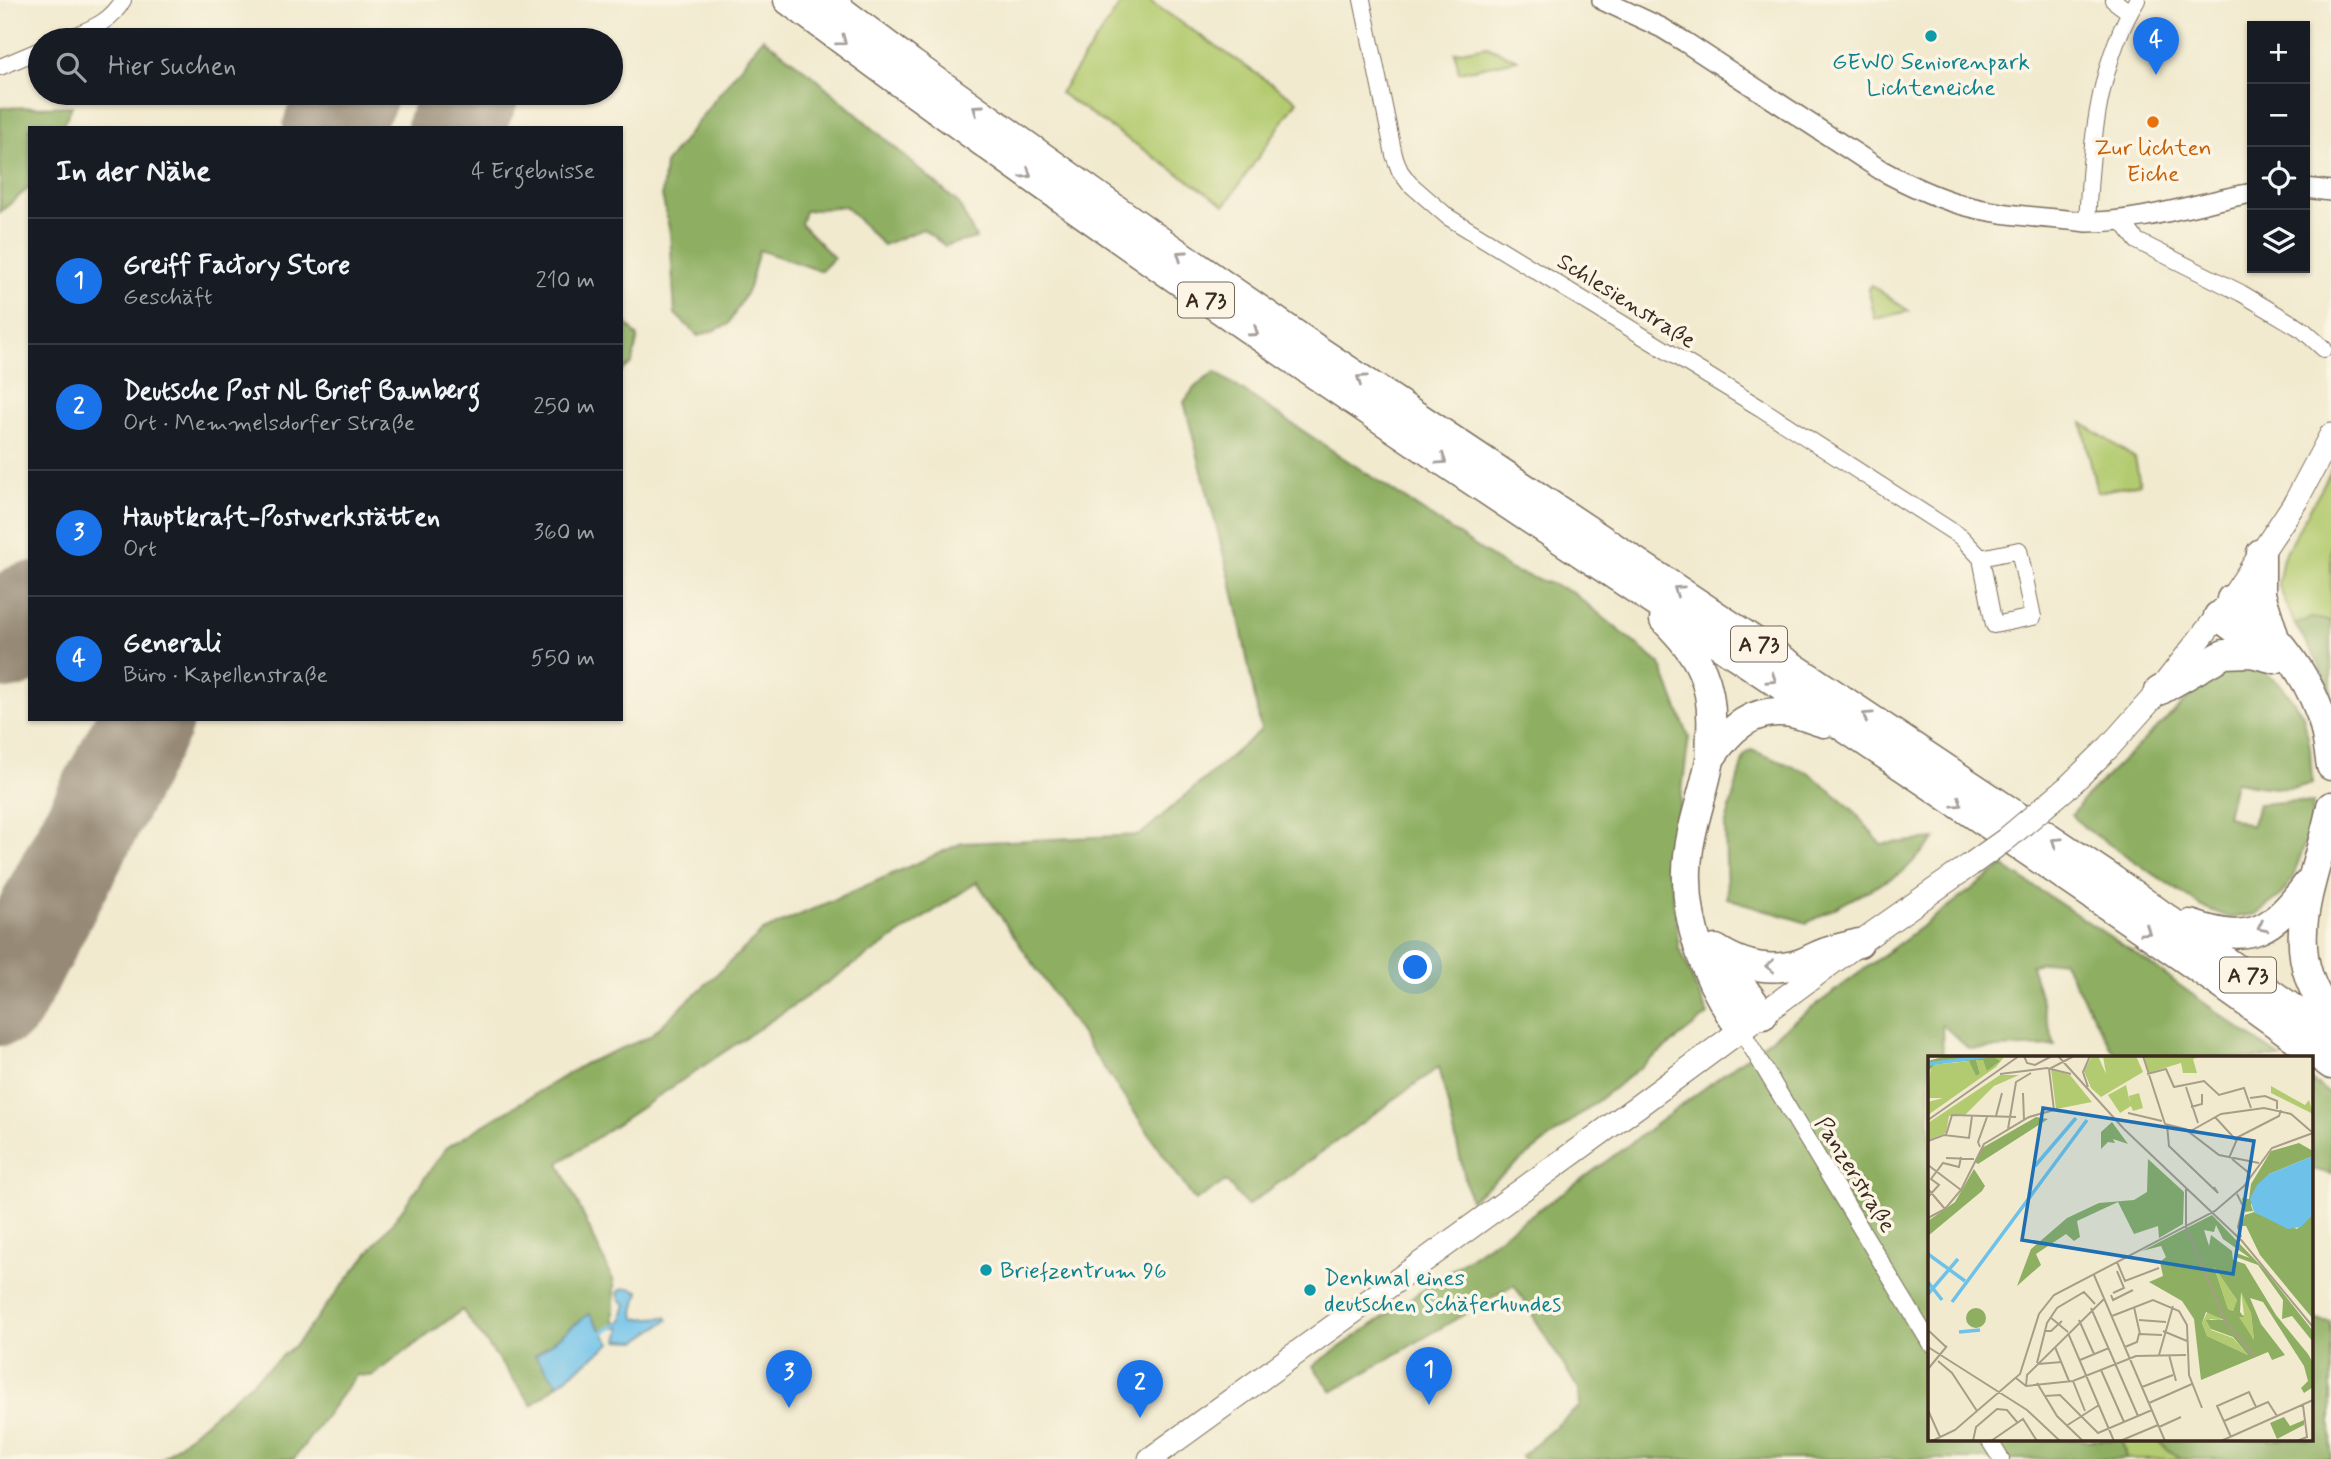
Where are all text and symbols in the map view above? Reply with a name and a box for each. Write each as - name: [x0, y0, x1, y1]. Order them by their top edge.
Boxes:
- pin: 4: [2133, 17, 2179, 75]
- map controls: [2247, 21, 2310, 273]
- button: +: [2247, 21, 2310, 84]
- search box: [28, 28, 623, 105]
- marker: GEWO Seniorenpark Lichteneiche: [1923, 28, 1939, 44]
- one-way arrow: [835, 33, 847, 45]
- icon: search: [52, 48, 90, 86]
- place label: GEWO Seniorenpark Lichteneiche: [1832, 48, 2030, 104]
- text: Hier suchen: [108, 50, 236, 84]
- button: −: [2247, 84, 2310, 147]
- one-way arrow: [972, 104, 985, 117]
- marker: Zur lichten Eiche: [2145, 114, 2161, 130]
- place label: Zur lichten Eiche: [2094, 134, 2212, 190]
- button: locate: [2247, 147, 2310, 210]
- text: In der Nähe: [56, 152, 211, 191]
- text: 4 Ergebnisse: [471, 157, 595, 187]
- one-way arrow: [1019, 166, 1032, 178]
- button: layers: [2247, 210, 2310, 273]
- street label: Schlesienstraße: [1551, 247, 1701, 356]
- text: Greiff Factory Store: [123, 249, 350, 283]
- one-way arrow: [1176, 251, 1189, 263]
- text: 1: [74, 266, 84, 296]
- text: 210 m: [535, 266, 595, 296]
- road number: A 73: [1178, 282, 1234, 318]
- text: Geschäft: [123, 283, 213, 313]
- one-way arrow: [1246, 324, 1259, 336]
- one-way arrow: [1356, 374, 1369, 387]
- text: Deutsche Post NL Brief Bamberg: [123, 375, 480, 409]
- text: 2: [73, 392, 85, 422]
- text: 250 m: [533, 392, 595, 422]
- text: Ort · Memmelsdorfer Straße: [123, 409, 415, 439]
- one-way arrow: [1434, 452, 1447, 464]
- text: Hauptkraft-Postwerkstätten: [123, 501, 440, 535]
- text: 3: [74, 518, 84, 548]
- text: 360 m: [534, 518, 595, 548]
- text: Ort: [123, 535, 157, 565]
- one-way arrow: [1672, 585, 1685, 598]
- road number: A 73: [1731, 626, 1787, 662]
- text: Generali: [123, 627, 221, 661]
- text: 4: [72, 644, 86, 674]
- text: 550 m: [531, 644, 595, 674]
- text: Büro · Kapellenstraße: [123, 661, 328, 691]
- one-way arrow: [1764, 670, 1777, 683]
- one-way arrow: [1862, 711, 1875, 724]
- one-way arrow: [1950, 795, 1963, 808]
- one-way arrow: [2051, 838, 2064, 850]
- one-way arrow: [2257, 919, 2270, 932]
- one-way arrow: [2138, 923, 2151, 936]
- your location: [1398, 950, 1432, 984]
- road number: A 73: [2220, 958, 2276, 992]
- one-way arrow: [1764, 959, 1775, 974]
- inset map: [1928, 1056, 2314, 1442]
- street label: Panzerstraße: [1807, 1112, 1902, 1239]
- place label: Briefzentrum 96: [1000, 1257, 1167, 1287]
- marker: Briefzentrum 96: [978, 1262, 994, 1278]
- place label: Denkmal eines deutschen Schäferhundes: [1324, 1264, 1561, 1320]
- marker: Denkmal eines deutschen Schäferhundes: [1302, 1282, 1318, 1298]
- pin: 1: [1406, 1347, 1452, 1405]
- pin: 3: [766, 1350, 812, 1408]
- pin: 2: [1117, 1360, 1163, 1418]

